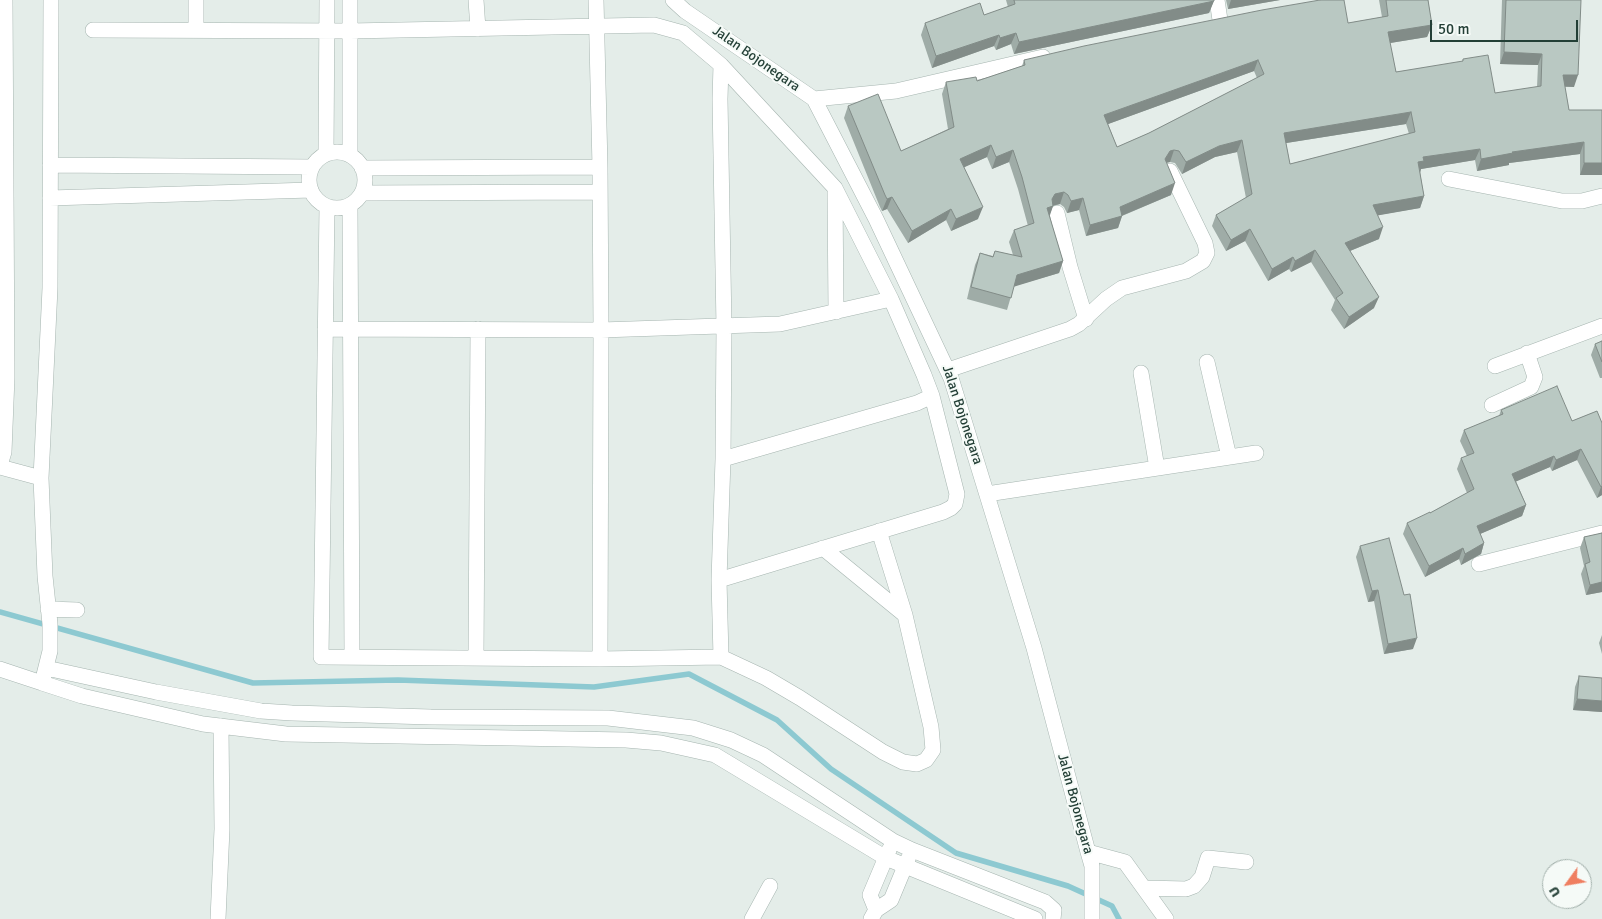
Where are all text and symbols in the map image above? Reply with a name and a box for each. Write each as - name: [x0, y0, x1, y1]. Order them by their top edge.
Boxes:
- scale bar: [1432, 10, 1580, 42]
- text: 50 m: [1438, 20, 1469, 38]
- street label: Jalan Bojonegara: [709, 23, 803, 95]
- street label: Jalan Bojonegara: [938, 363, 986, 467]
- street label: Jalan Bojonegara: [1054, 752, 1096, 856]
- north arrow: [1542, 859, 1592, 909]
- text: U: [1545, 883, 1564, 900]

